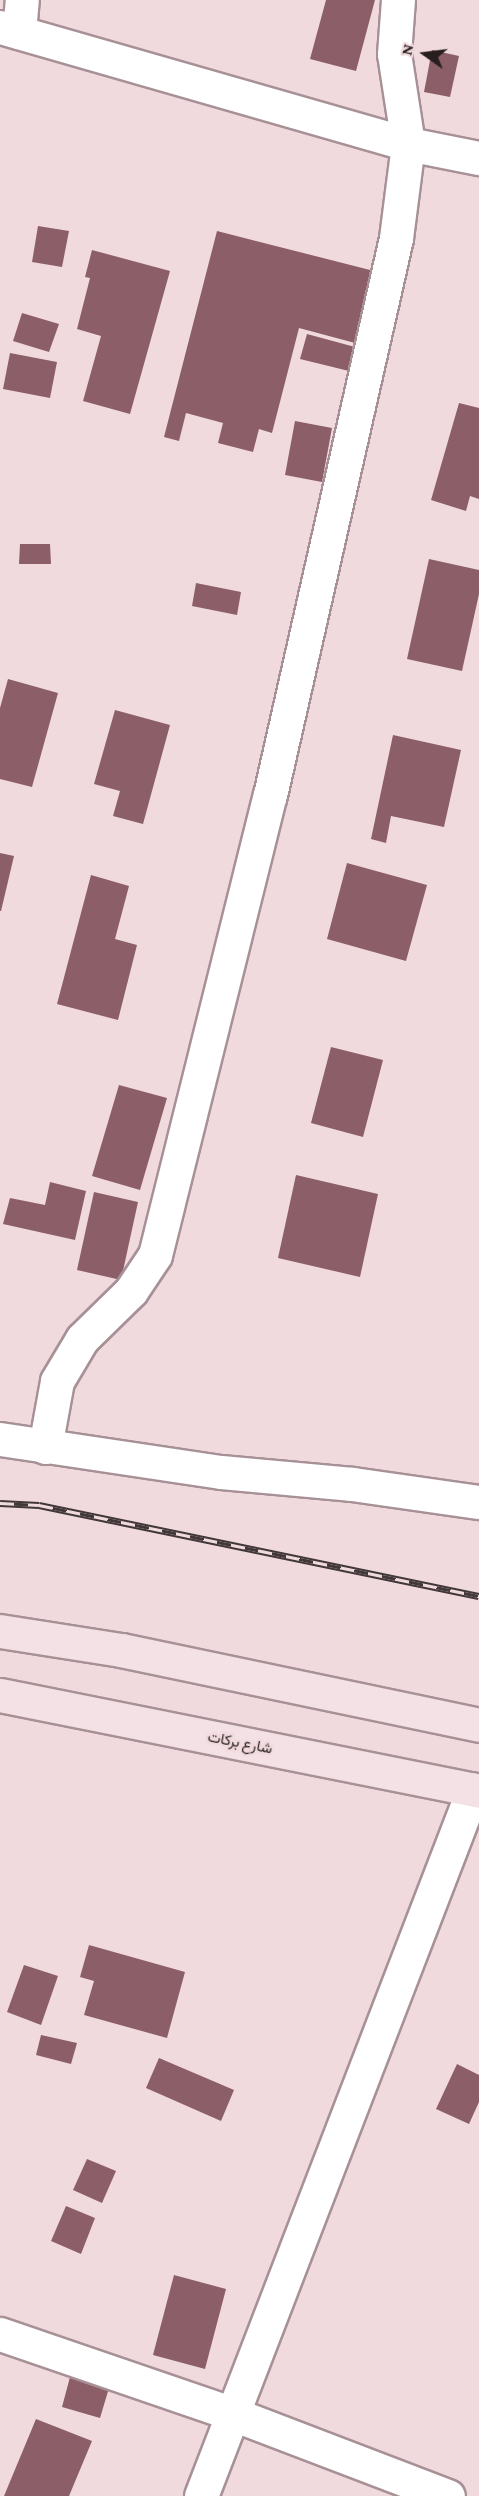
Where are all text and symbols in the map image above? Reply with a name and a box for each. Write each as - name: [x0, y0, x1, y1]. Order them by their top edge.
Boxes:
- north arrow: [395, 24, 455, 84]
- text: N: [397, 42, 417, 57]
- street label: شارع بركات: [206, 1728, 274, 1758]

